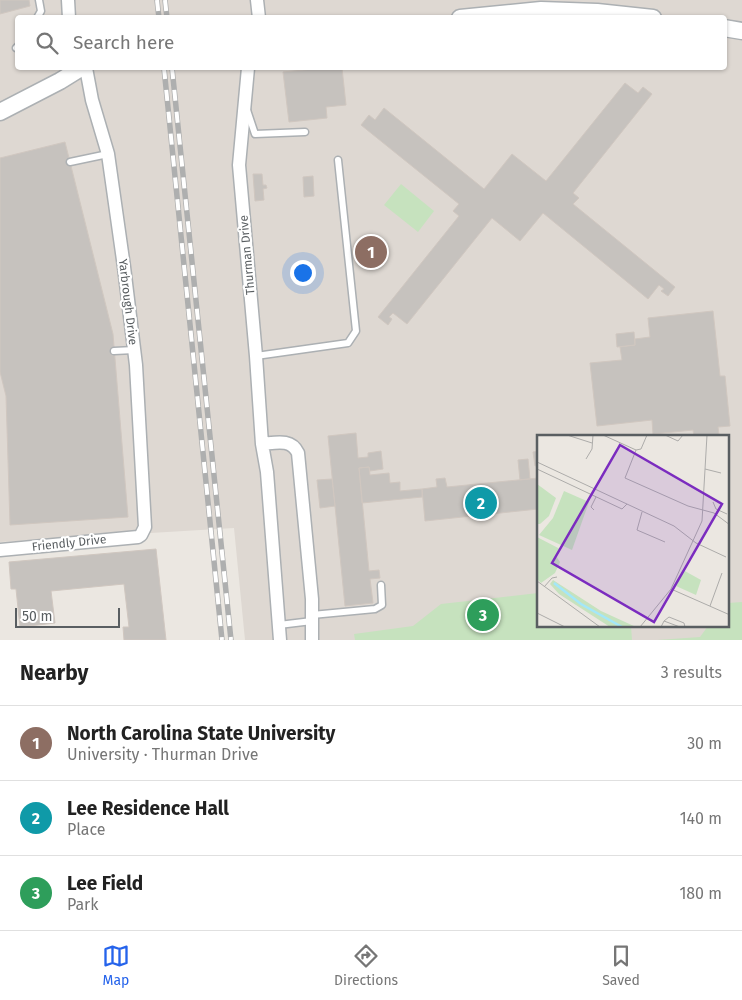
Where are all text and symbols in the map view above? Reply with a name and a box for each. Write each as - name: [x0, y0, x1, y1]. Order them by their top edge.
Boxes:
- search box: [15, 15, 727, 70]
- icon: search: [33, 29, 61, 57]
- text: Search here: [73, 31, 174, 54]
- street label: Thurman Drive: [237, 215, 257, 295]
- pin: 1: [355, 233, 387, 271]
- street label: Yarbrough Drive: [116, 258, 140, 346]
- your location: [290, 260, 316, 286]
- inset map: [537, 435, 730, 628]
- pin: 2: [465, 484, 497, 522]
- street label: Friendly Drive: [31, 532, 107, 554]
- pin: 3: [467, 596, 499, 634]
- scale bar: [15, 605, 120, 628]
- text: 50 m: [22, 608, 53, 625]
- text: Nearby: [20, 660, 88, 686]
- text: 3 results: [661, 663, 722, 682]
- text: North Carolina State University: [67, 722, 335, 745]
- text: 1: [32, 734, 40, 753]
- text: 30 m: [687, 734, 722, 753]
- text: University · Thurman Drive: [67, 745, 259, 764]
- text: Lee Residence Hall: [67, 797, 229, 820]
- text: 2: [32, 809, 40, 828]
- text: 140 m: [680, 809, 722, 828]
- text: Place: [67, 820, 106, 839]
- text: Lee Field: [67, 872, 143, 895]
- text: 3: [32, 884, 40, 903]
- text: 180 m: [679, 884, 722, 903]
- text: Park: [67, 895, 99, 914]
- tab: Map: [102, 942, 130, 989]
- tab: Directions: [334, 942, 398, 989]
- tab: Saved: [602, 942, 640, 989]

